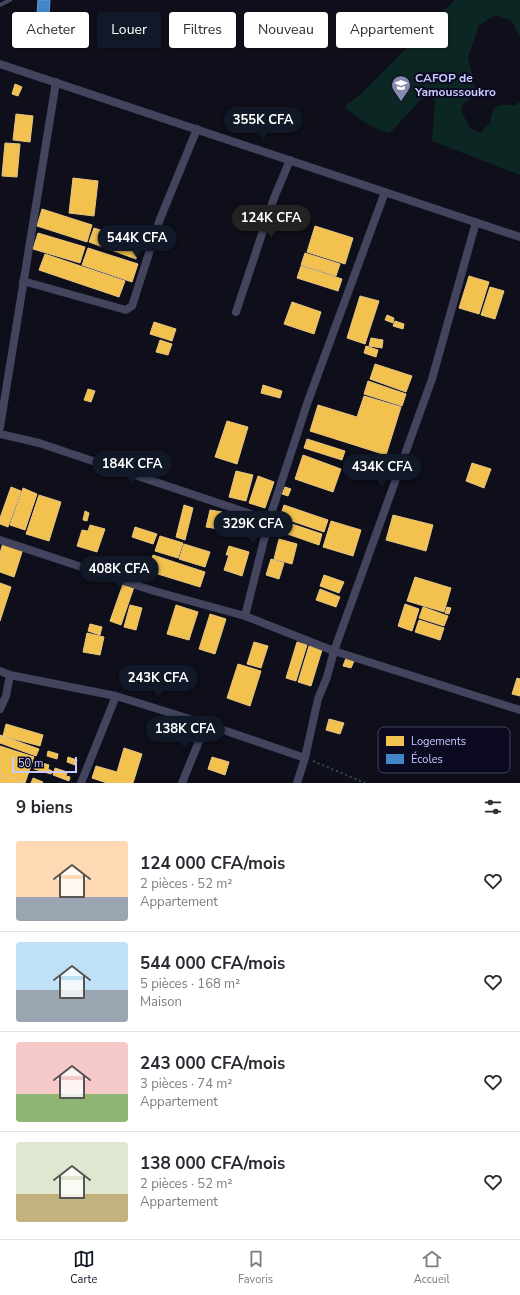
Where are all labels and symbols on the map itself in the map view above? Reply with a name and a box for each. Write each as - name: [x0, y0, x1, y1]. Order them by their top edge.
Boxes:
- place label: CAFOP de Yamoussoukro: [414, 70, 496, 100]
- school or university icon: CAFOP de Yamoussoukro: [390, 74, 412, 102]
- pin: 355K CFA: [222, 107, 304, 141]
- pin: 124K CFA: [230, 205, 312, 239]
- pin: 544K CFA: [96, 225, 178, 259]
- pin: 184K CFA: [91, 451, 173, 485]
- pin: 434K CFA: [341, 454, 423, 488]
- pin: 329K CFA: [212, 511, 294, 545]
- pin: 408K CFA: [78, 556, 160, 590]
- pin: 243K CFA: [117, 665, 199, 699]
- pin: 138K CFA: [144, 716, 226, 750]
- legend: [378, 727, 510, 773]
- text: Logements: [411, 734, 466, 749]
- text: Écoles: [411, 751, 443, 767]
- scale bar: [12, 755, 77, 774]

